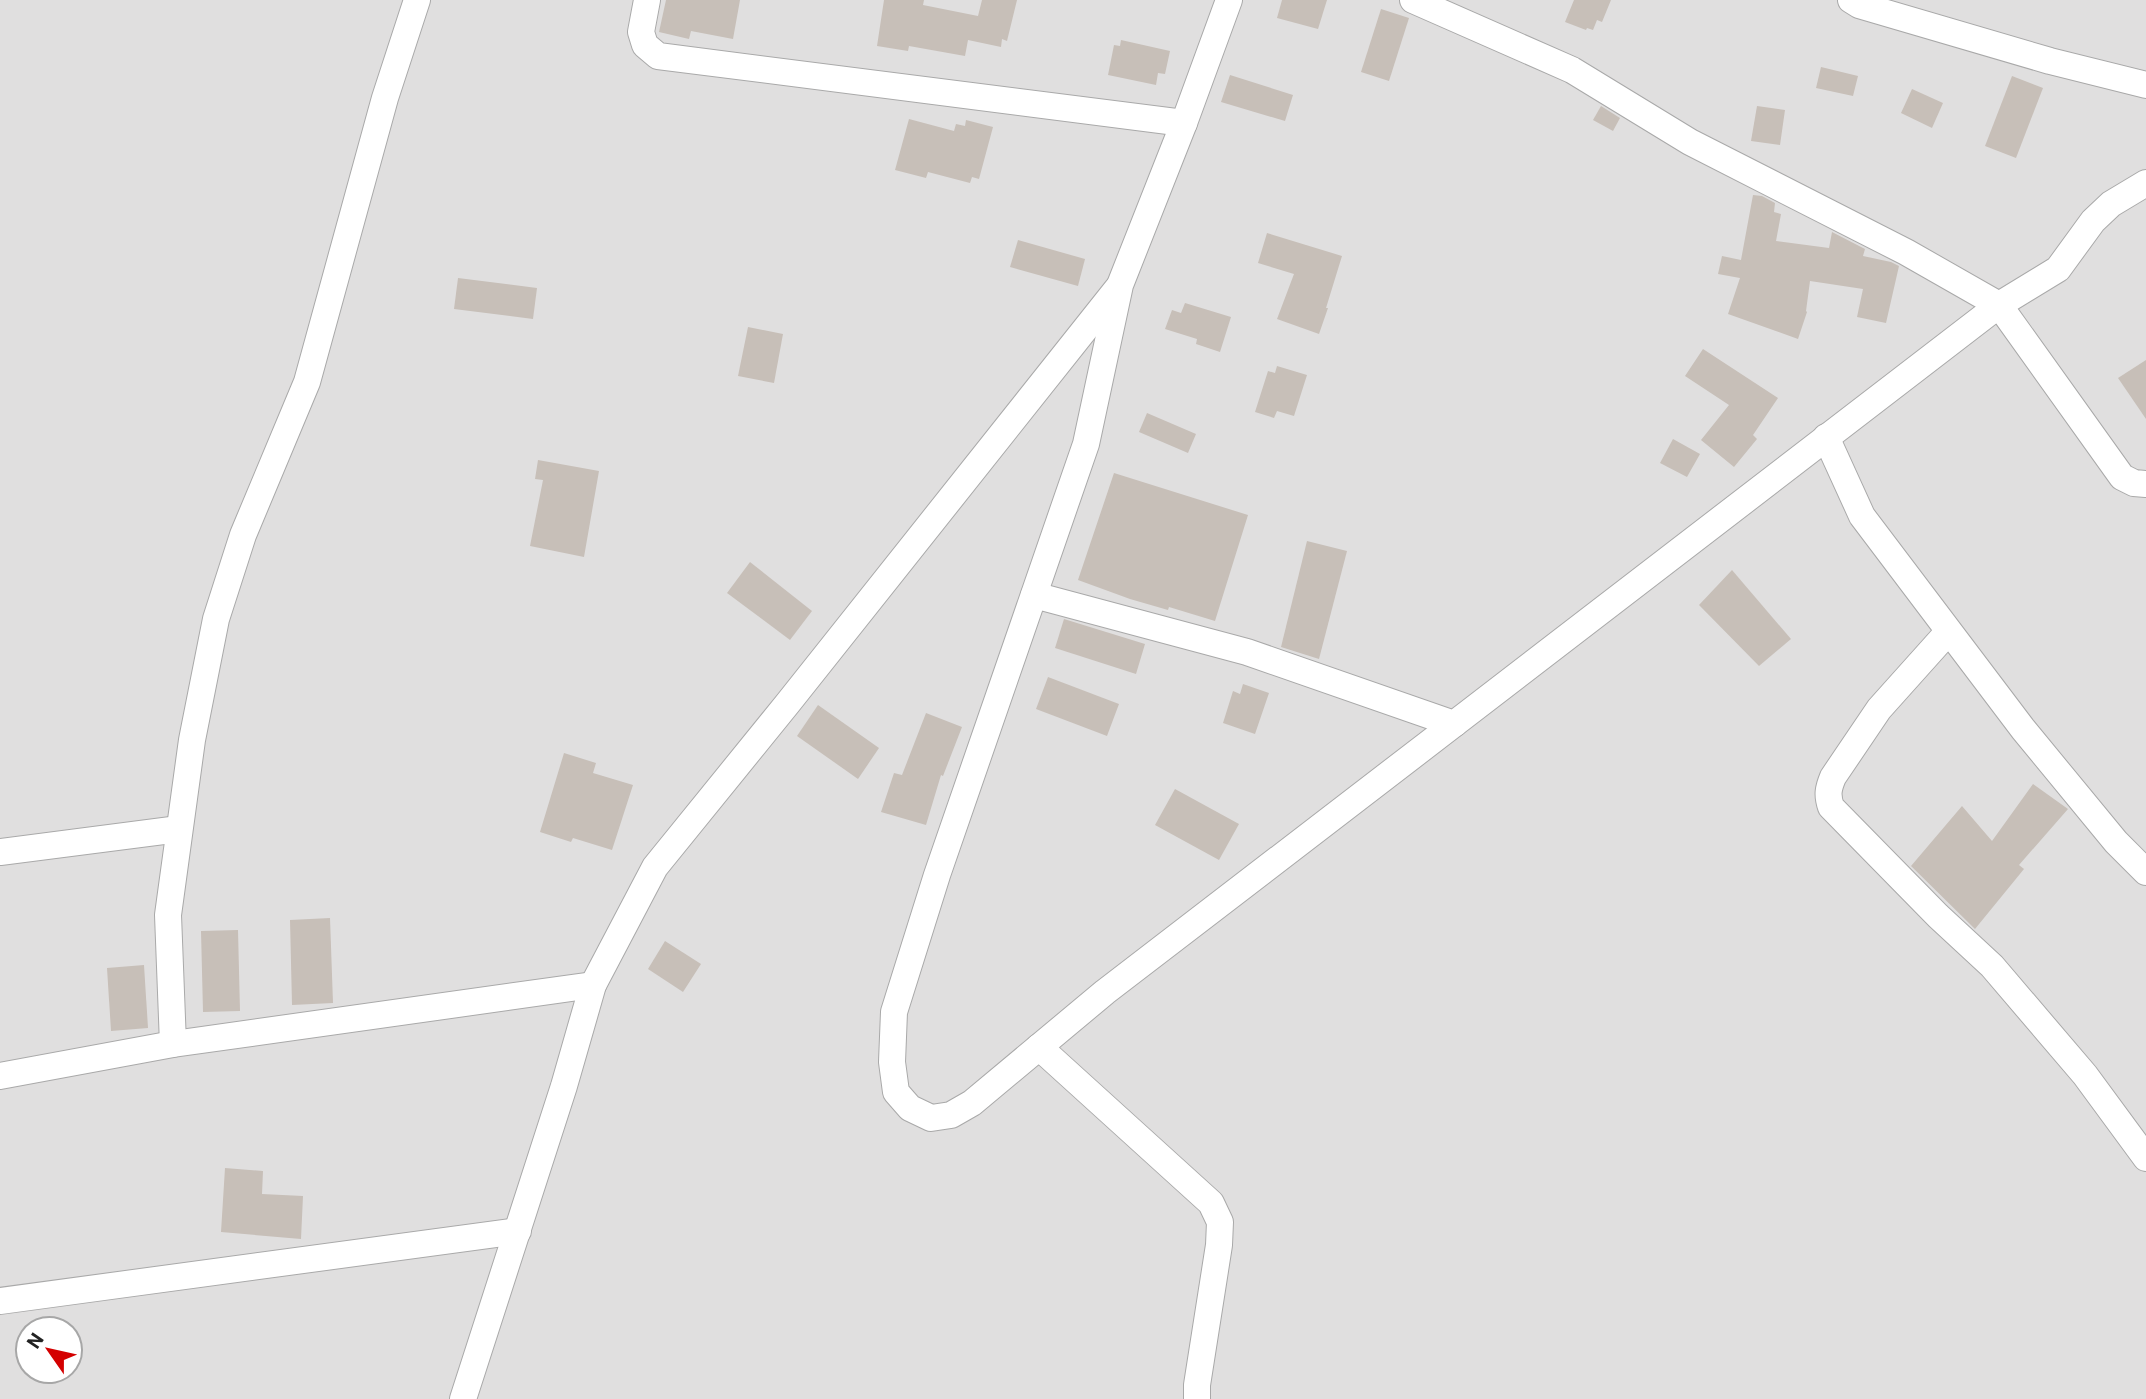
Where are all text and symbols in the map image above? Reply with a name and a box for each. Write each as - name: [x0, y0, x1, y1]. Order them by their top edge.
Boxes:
- north arrow: [14, 1315, 84, 1385]
- text: N: [22, 1329, 49, 1353]

